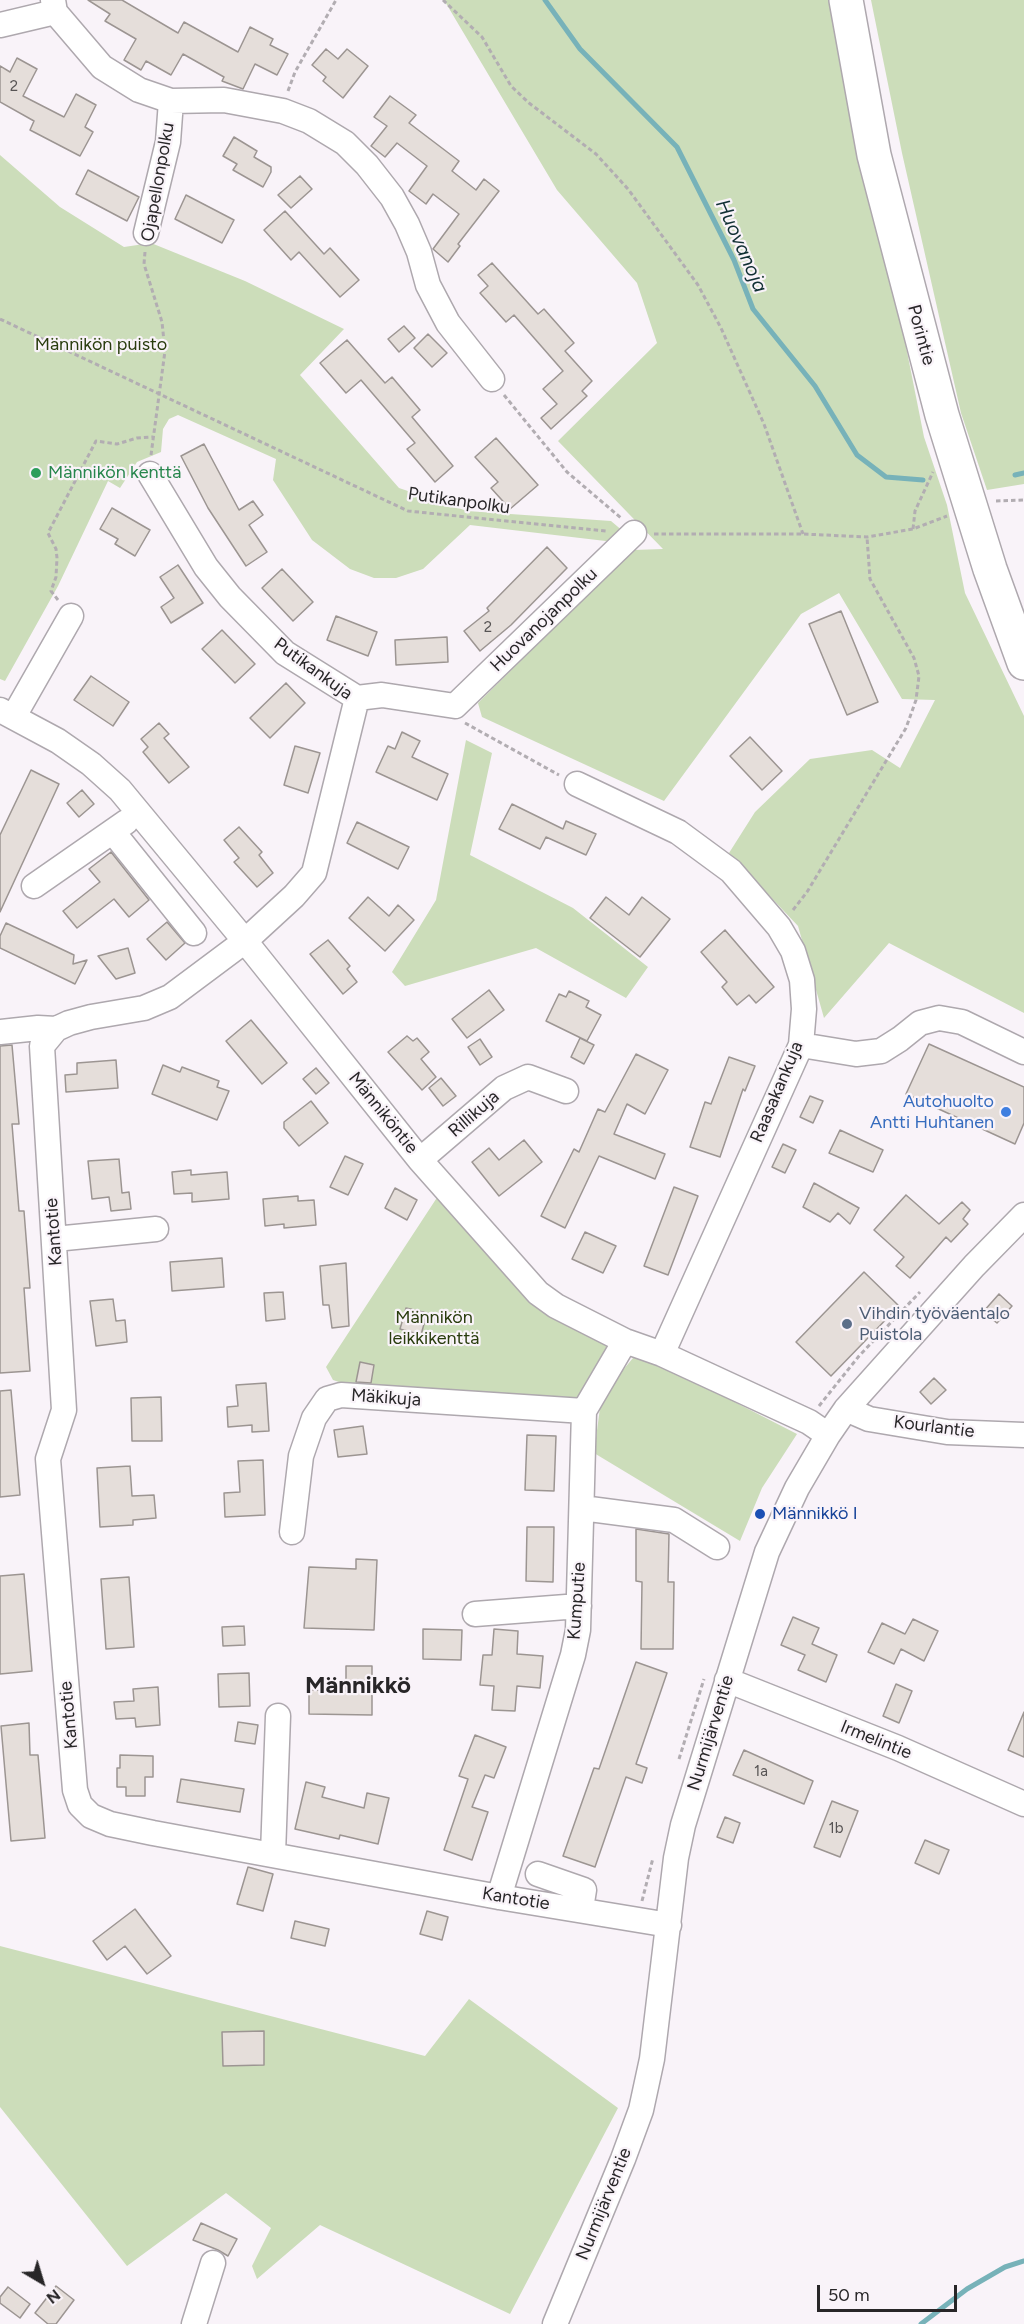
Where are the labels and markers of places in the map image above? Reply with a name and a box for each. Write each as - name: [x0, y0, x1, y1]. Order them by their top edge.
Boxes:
- place label: Männikön kenttä: [48, 462, 181, 484]
- marker: Männikön kenttä: [29, 466, 43, 480]
- place label: Autohuolto Antti Huhtanen: [870, 1091, 994, 1134]
- marker: Autohuolto Antti Huhtanen: [999, 1105, 1013, 1119]
- place label: Vihdin työväentalo Puistola: [859, 1303, 1010, 1346]
- marker: Vihdin työväentalo Puistola: [840, 1317, 854, 1331]
- place label: Männikkö I: [772, 1503, 858, 1525]
- marker: Männikkö I: [753, 1507, 767, 1521]

